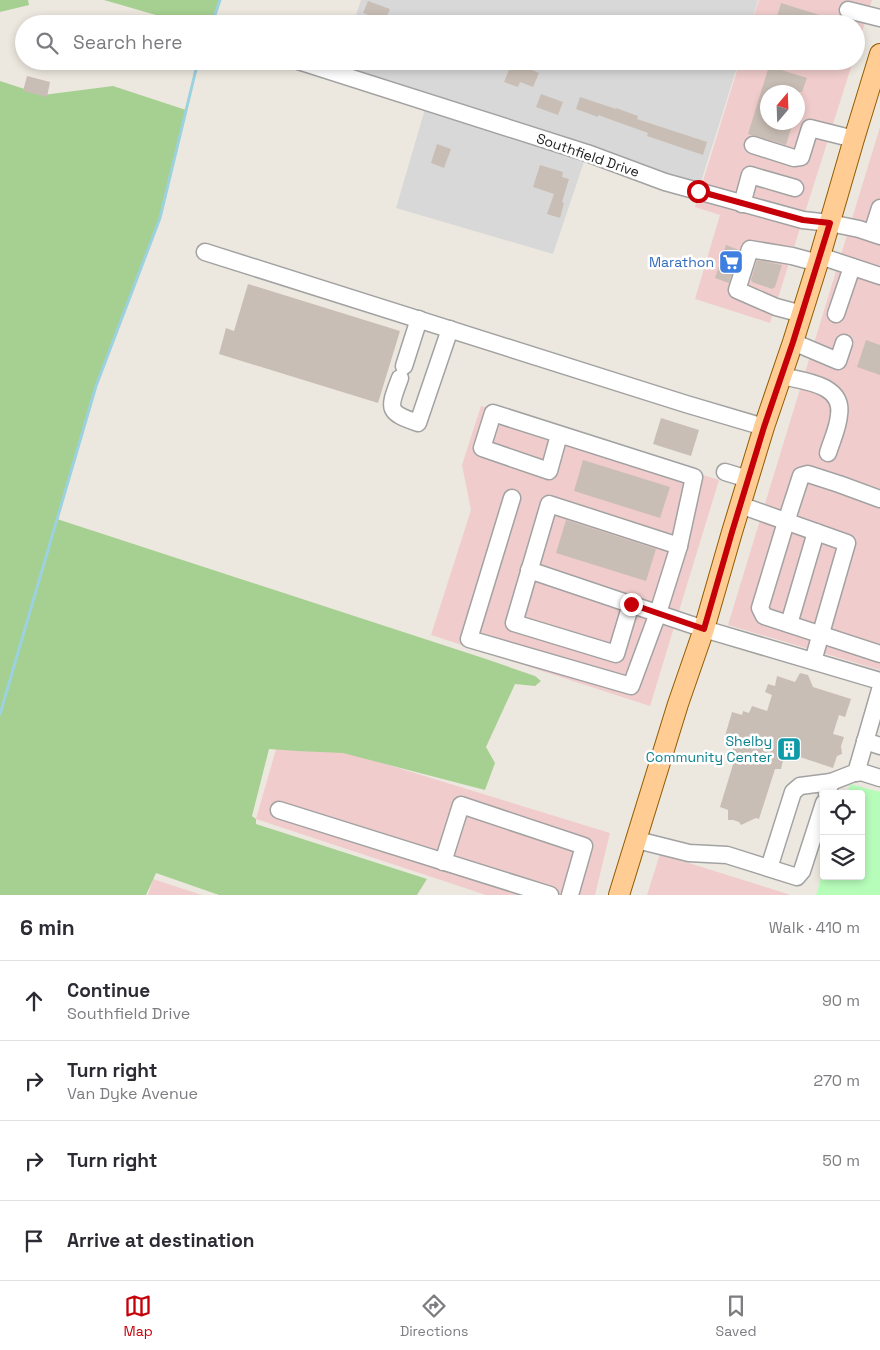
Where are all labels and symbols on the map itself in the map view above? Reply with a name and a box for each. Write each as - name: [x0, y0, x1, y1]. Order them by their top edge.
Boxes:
- north arrow: [760, 85, 805, 130]
- street label: Southfield Drive: [534, 129, 642, 181]
- route start: [687, 180, 710, 203]
- supermarket icon: Marathon: [718, 249, 744, 275]
- place label: Marathon: [649, 253, 714, 271]
- route end: [620, 593, 643, 616]
- place label: Shelby Community Center: [646, 732, 772, 766]
- building icon: Shelby Community Center: [776, 736, 802, 762]

